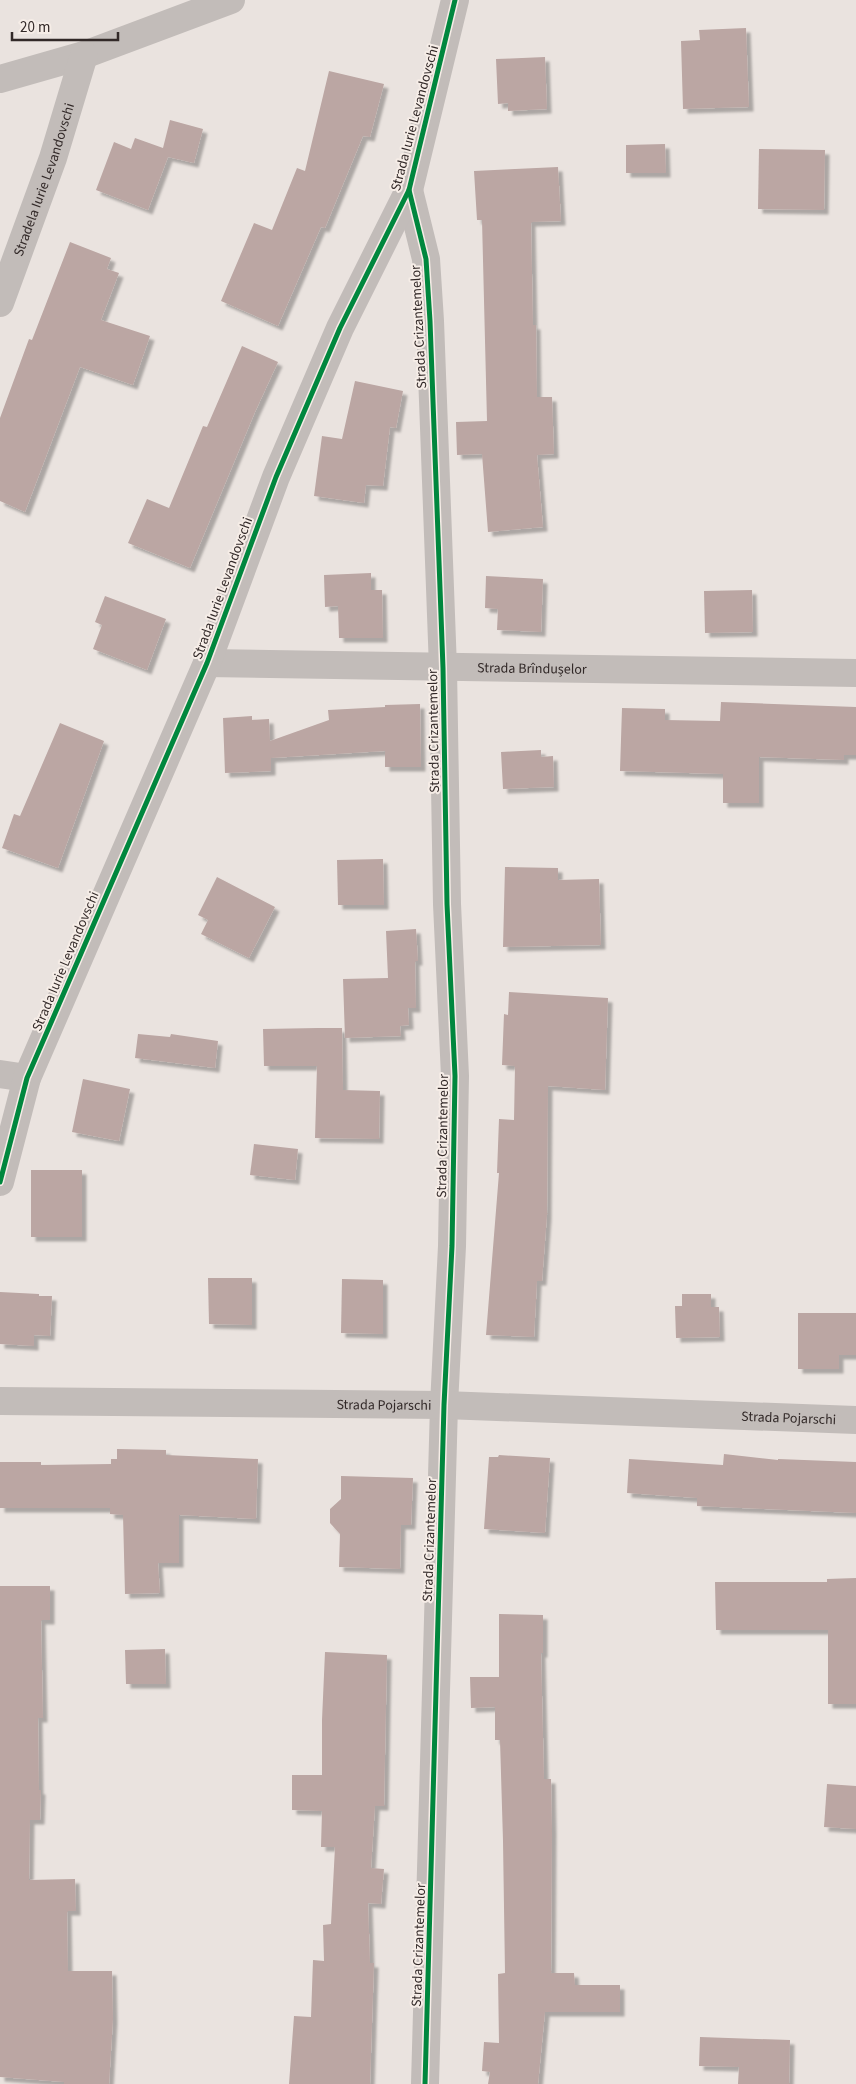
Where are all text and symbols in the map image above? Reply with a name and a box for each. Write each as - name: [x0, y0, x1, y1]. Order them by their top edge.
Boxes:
- scale bar: [12, 10, 119, 42]
- text: 20 m: [20, 17, 50, 38]
- street label: Strada Iurie Levandovschi: [386, 43, 444, 193]
- street label: Stradela Iurie Levandovschi: [9, 101, 80, 259]
- street label: Strada Crizantemelor: [406, 264, 432, 389]
- street label: Strada Iurie Levandovschi: [188, 514, 258, 662]
- street label: Strada Brîndușelor: [477, 658, 587, 680]
- street label: Strada Crizantemelor: [423, 669, 445, 793]
- street label: Strada Iurie Levandovschi: [27, 888, 104, 1034]
- street label: Strada Crizantemelor: [432, 1074, 454, 1198]
- street label: Strada Pojarschi: [336, 1395, 432, 1416]
- street label: Strada Pojarschi: [741, 1407, 837, 1430]
- street label: Strada Crizantemelor: [418, 1478, 442, 1602]
- street label: Strada Crizantemelor: [407, 1883, 431, 2007]

